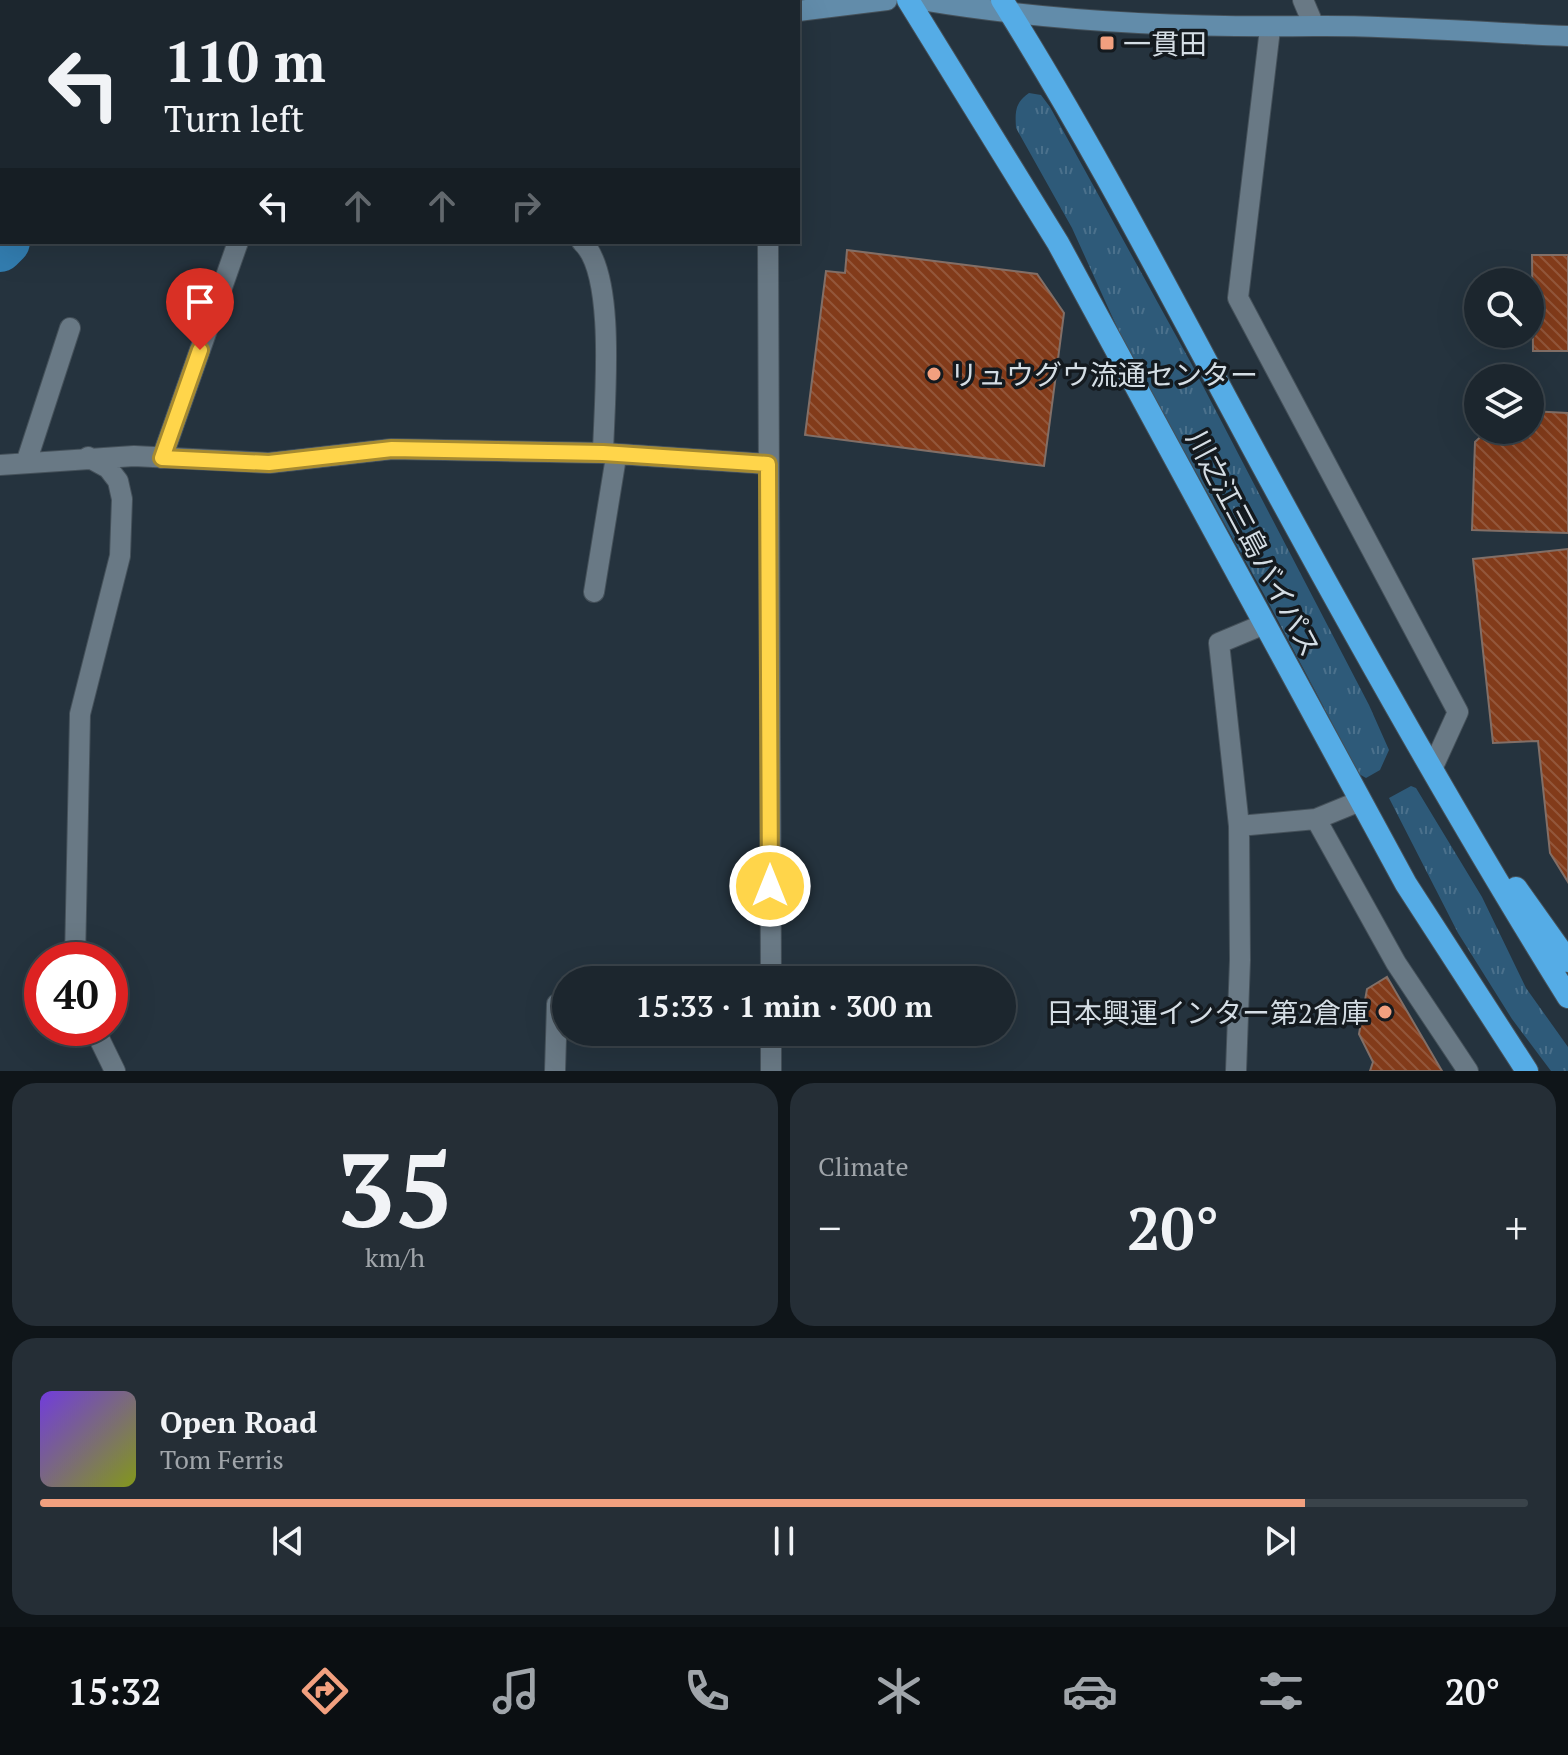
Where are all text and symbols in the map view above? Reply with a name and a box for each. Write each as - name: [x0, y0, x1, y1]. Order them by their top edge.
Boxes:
- text: 110 m: [164, 24, 326, 98]
- place label: 一貫田: [1123, 25, 1207, 62]
- icon: left: [32, 32, 136, 136]
- marker: 一貫田: [1098, 34, 1116, 52]
- text: Turn left: [164, 95, 304, 142]
- icon: left: [252, 184, 296, 228]
- icon: ahead: [336, 184, 380, 228]
- icon: ahead: [420, 184, 464, 228]
- icon: right: [504, 184, 548, 228]
- pin: [166, 268, 234, 350]
- map controls: [1464, 268, 1544, 444]
- button: search: [1464, 268, 1544, 348]
- icon: arrive: [178, 280, 222, 324]
- place label: リュウグウ流通センター: [950, 356, 1258, 393]
- button: layers: [1464, 364, 1544, 444]
- marker: リュウグウ流通センター: [925, 365, 943, 383]
- street label: 川之江三島バイパス: [1179, 423, 1329, 663]
- position arrow: [728, 844, 812, 928]
- speed limit sign: 40: [24, 942, 128, 1046]
- text: 15:33 · 1 min · 300 m: [636, 986, 932, 1026]
- place label: 日本興運インター第2倉庫: [1046, 994, 1369, 1031]
- marker: 日本興運インター第2倉庫: [1376, 1003, 1394, 1021]
- text: 35: [336, 1119, 454, 1257]
- text: Climate: [818, 1149, 909, 1183]
- text: 20°: [1127, 1188, 1219, 1267]
- text: −: [818, 1198, 841, 1257]
- text: +: [1505, 1198, 1528, 1257]
- text: km/h: [365, 1240, 425, 1274]
- text: Open Road: [160, 1402, 317, 1442]
- text: Tom Ferris: [160, 1442, 284, 1476]
- icon: previous: [266, 1519, 310, 1563]
- icon: pause: [762, 1519, 806, 1563]
- icon: next: [1258, 1519, 1302, 1563]
- icon: directions: [297, 1663, 353, 1719]
- icon: music: [488, 1663, 544, 1719]
- icon: phone: [679, 1663, 735, 1719]
- icon: climate: [871, 1663, 927, 1719]
- icon: car: [1062, 1663, 1118, 1719]
- icon: filters: [1253, 1663, 1309, 1719]
- text: 15:32: [68, 1668, 161, 1715]
- text: 20°: [1445, 1668, 1500, 1715]

